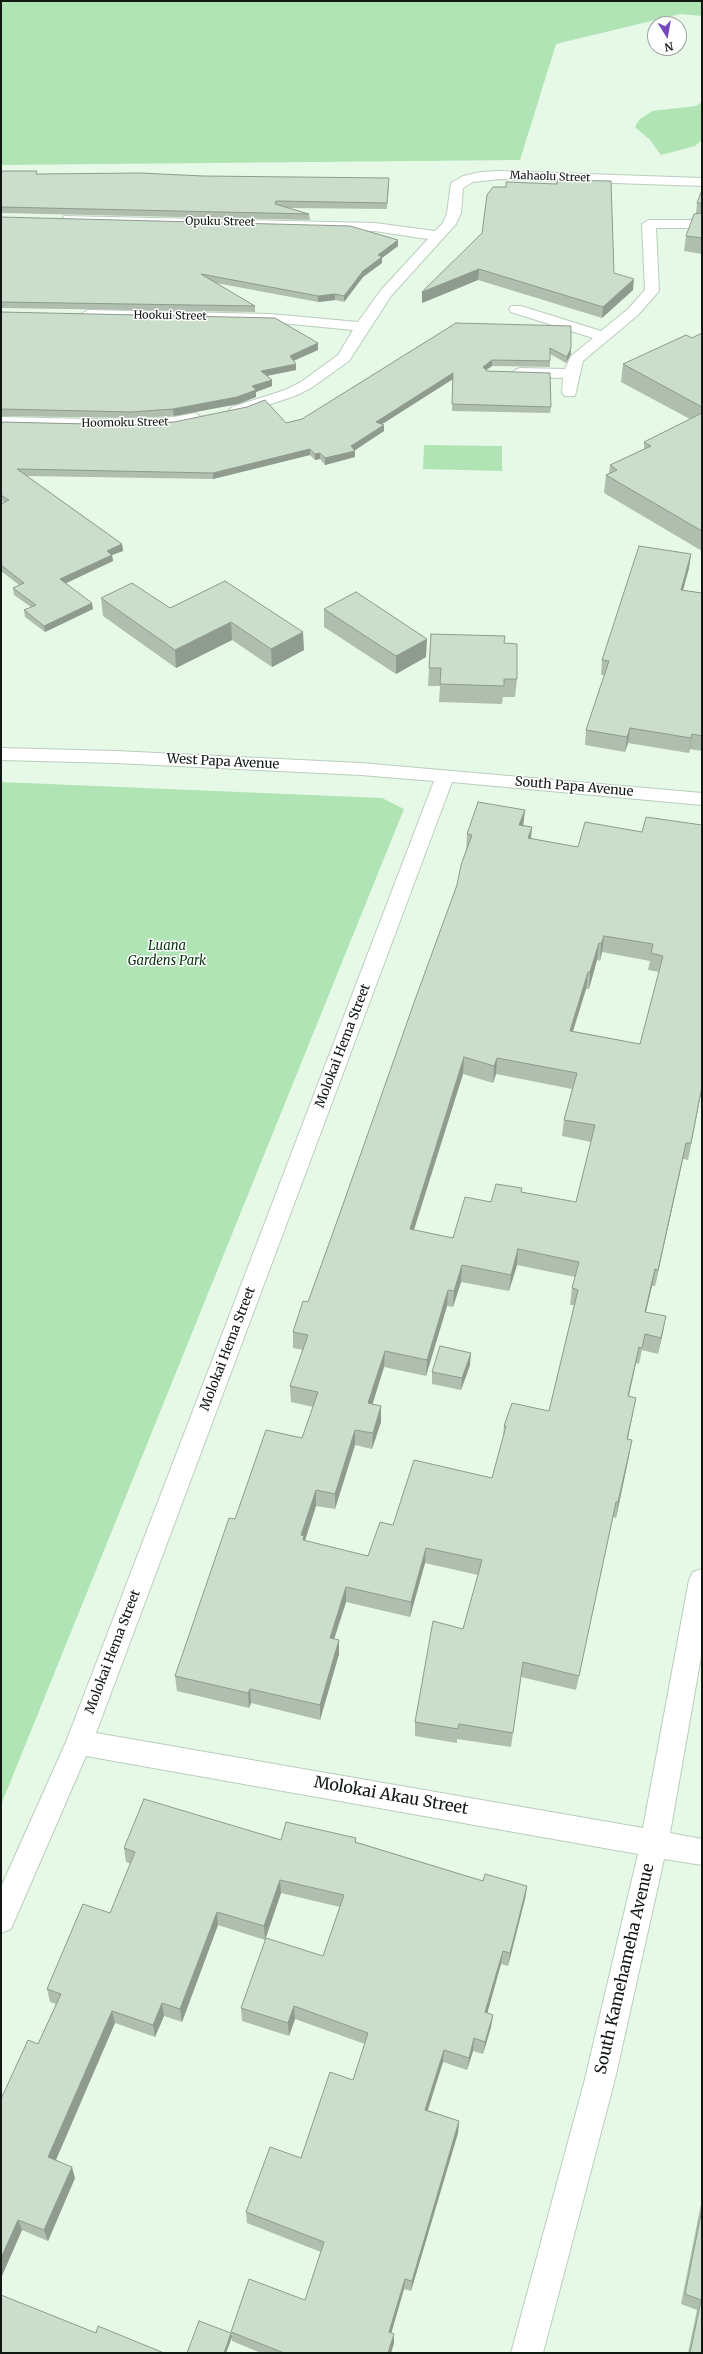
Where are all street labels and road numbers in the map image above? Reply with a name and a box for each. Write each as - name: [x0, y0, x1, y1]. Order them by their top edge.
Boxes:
- street label: Mahaolu Street: [509, 169, 591, 185]
- street label: Opuku Street: [185, 215, 255, 229]
- street label: Hookui Street: [133, 309, 207, 323]
- street label: Hoomoku Street: [81, 416, 169, 430]
- street label: West Papa Avenue: [166, 751, 280, 773]
- street label: South Papa Avenue: [514, 774, 634, 800]
- street label: Molokai Hema Street: [312, 982, 374, 1110]
- street label: Molokai Hema Street: [197, 1285, 259, 1413]
- street label: Molokai Hema Street: [82, 1588, 144, 1716]
- street label: Molokai Akau Street: [312, 1773, 470, 1819]
- street label: South Kamehameha Avenue: [591, 1862, 659, 2076]

